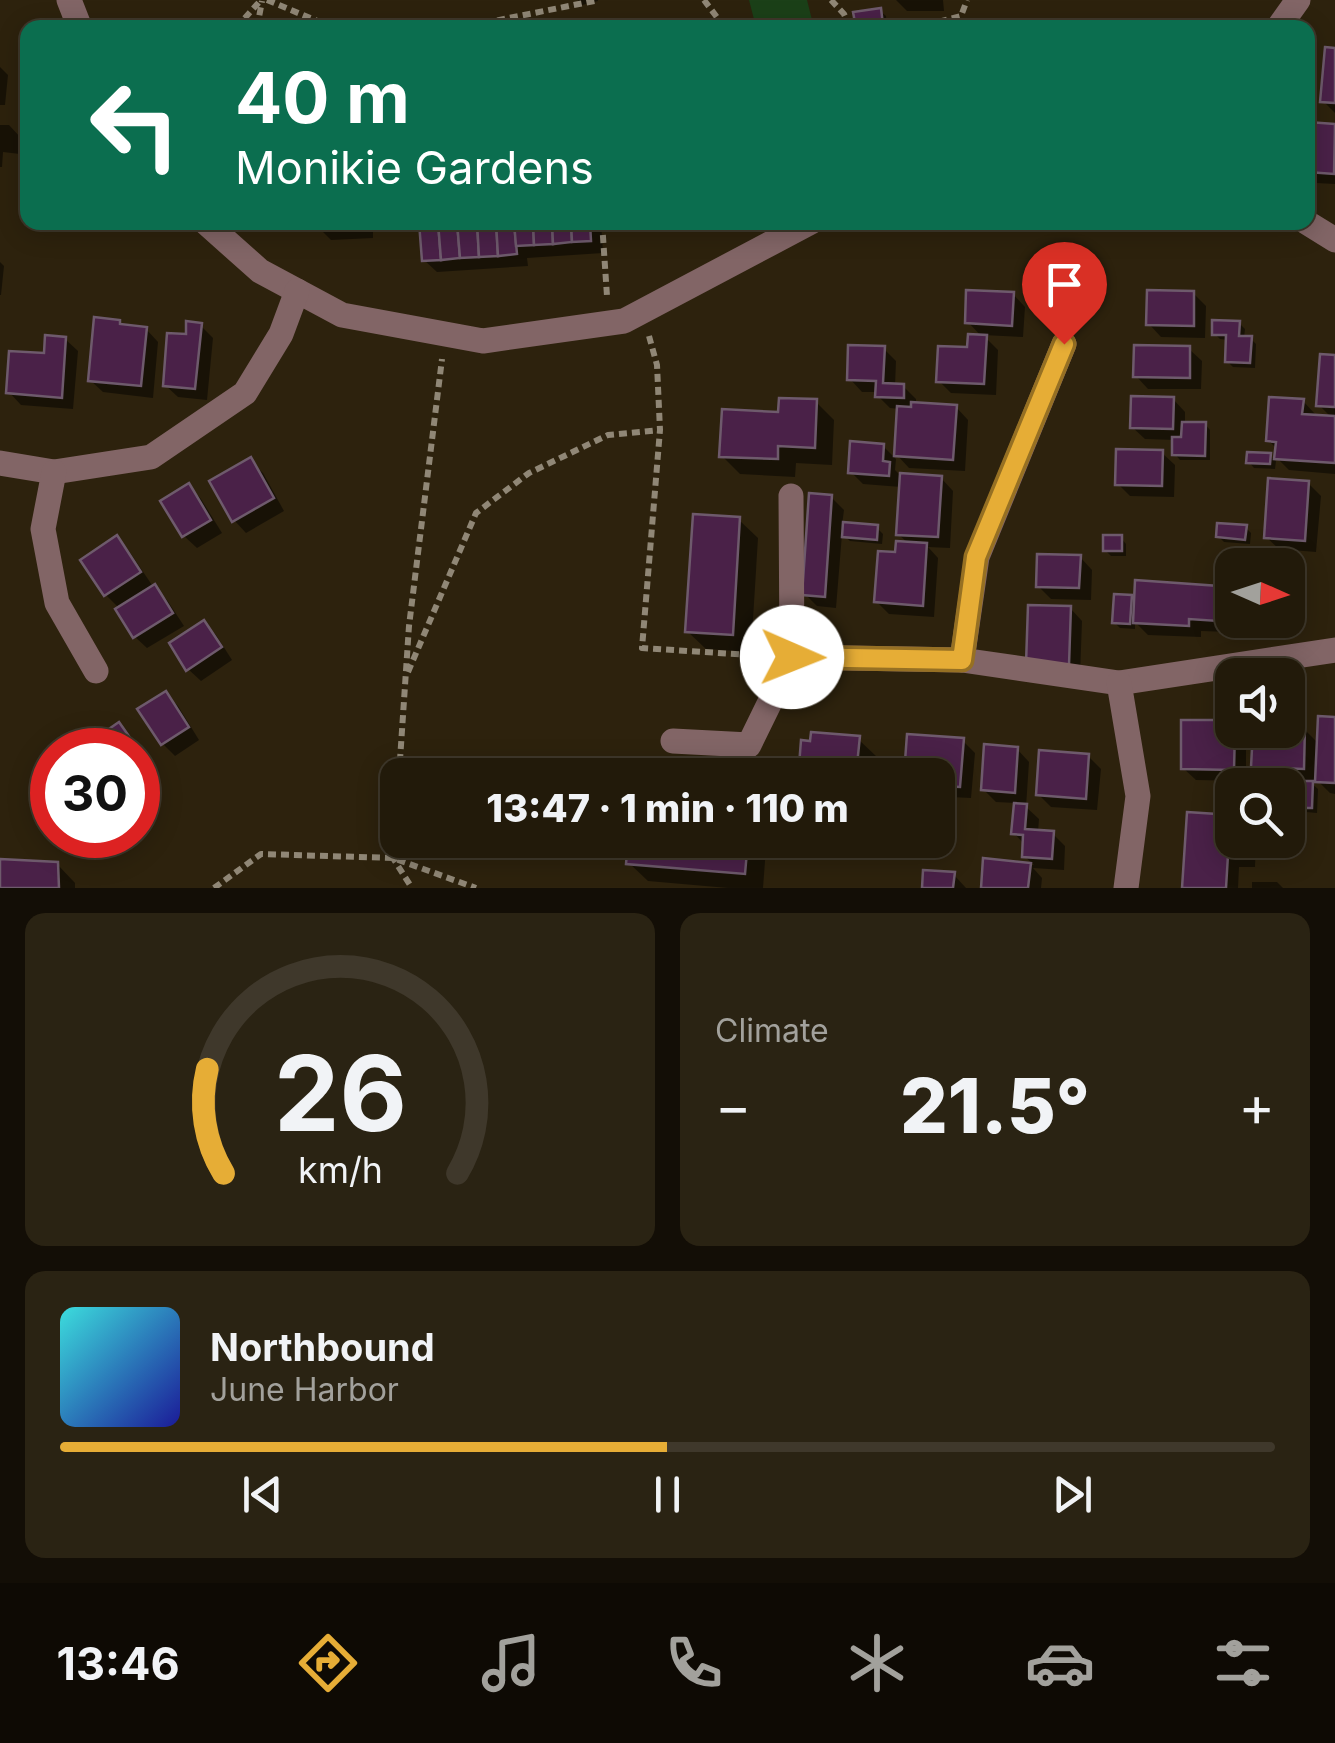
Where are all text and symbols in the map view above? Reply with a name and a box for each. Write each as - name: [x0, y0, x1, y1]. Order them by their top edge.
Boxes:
- text: 40 m: [235, 55, 410, 140]
- icon: left: [70, 60, 200, 190]
- text: Monikie Gardens: [235, 140, 594, 195]
- pin: [1022, 242, 1107, 345]
- icon: arrive: [1037, 257, 1092, 312]
- north arrow: [1215, 548, 1305, 638]
- map controls: [1215, 548, 1305, 858]
- position arrow: [740, 605, 844, 709]
- button: sound: [1215, 658, 1305, 748]
- speed limit sign: 30: [30, 728, 160, 858]
- button: search: [1215, 768, 1305, 858]
- text: 13:47 · 1 min · 110 m: [486, 785, 849, 831]
- text: Climate: [715, 1011, 829, 1050]
- text: 26: [273, 1030, 407, 1156]
- text: 21.5°: [900, 1060, 1090, 1151]
- text: −: [715, 1073, 751, 1139]
- text: +: [1239, 1073, 1275, 1139]
- text: km/h: [298, 1148, 382, 1192]
- text: Northbound: [210, 1324, 435, 1370]
- text: June Harbor: [210, 1370, 399, 1409]
- icon: previous: [235, 1467, 290, 1522]
- icon: pause: [640, 1467, 695, 1522]
- icon: next: [1045, 1467, 1100, 1522]
- icon: directions: [293, 1628, 363, 1698]
- icon: music: [476, 1628, 546, 1698]
- icon: phone: [659, 1628, 729, 1698]
- icon: climate: [842, 1628, 912, 1698]
- icon: car: [1025, 1628, 1095, 1698]
- icon: filters: [1208, 1628, 1278, 1698]
- text: 13:46: [57, 1636, 180, 1691]

